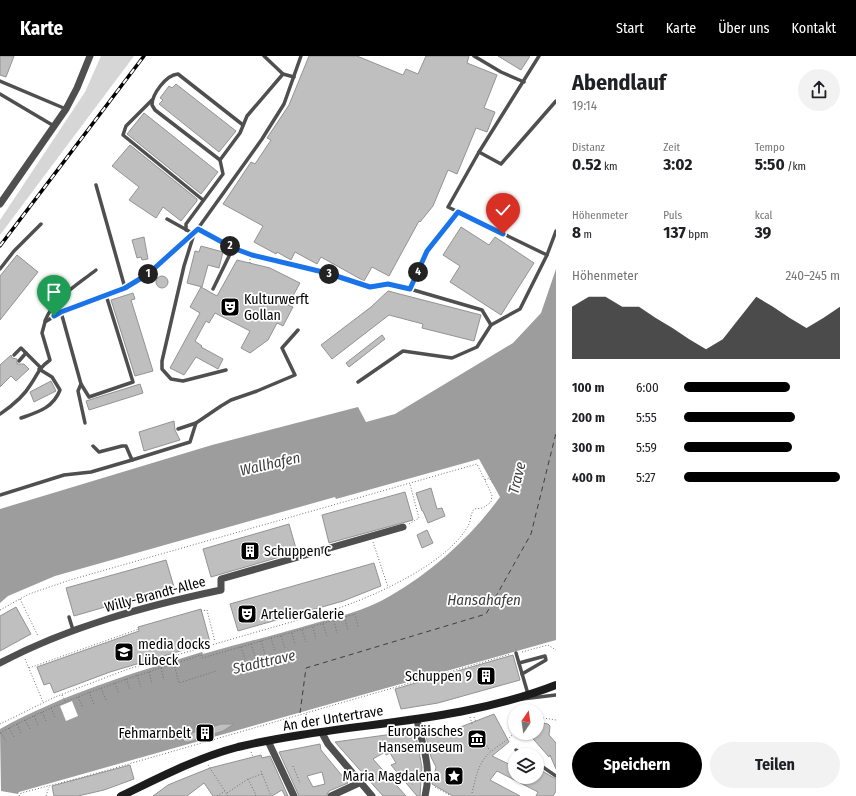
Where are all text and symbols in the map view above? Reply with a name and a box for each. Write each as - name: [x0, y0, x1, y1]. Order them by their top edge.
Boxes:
- text: Karte: [20, 17, 63, 40]
- text: Start: [616, 20, 644, 37]
- text: Karte: [666, 20, 696, 37]
- text: Über uns: [718, 20, 770, 37]
- text: Kontakt: [792, 20, 836, 37]
- text: Abendlauf: [572, 69, 666, 96]
- button: share: [798, 69, 840, 111]
- text: 19:14: [572, 98, 597, 113]
- text: Distanz: [572, 141, 605, 154]
- text: Zeit: [663, 141, 680, 154]
- text: Tempo: [755, 141, 785, 154]
- text: 0.52: [572, 154, 601, 175]
- text: 3:02: [663, 154, 692, 175]
- text: 5:50: [755, 154, 785, 175]
- text: km: [601, 160, 618, 173]
- text: /km: [785, 160, 806, 173]
- pin: [486, 193, 520, 234]
- icon: check: [492, 199, 514, 221]
- text: Höhenmeter: [572, 209, 628, 222]
- text: Puls: [663, 209, 682, 222]
- text: kcal: [755, 209, 772, 222]
- text: 8: [572, 222, 581, 243]
- text: 137: [663, 222, 686, 243]
- text: 39: [755, 222, 771, 243]
- text: m: [581, 228, 592, 241]
- text: bpm: [686, 228, 708, 241]
- pin: 2: [220, 236, 240, 256]
- text: 2: [227, 239, 233, 252]
- pin: 4: [408, 262, 428, 282]
- pin: 1: [138, 264, 158, 284]
- pin: 3: [319, 264, 339, 284]
- text: 4: [415, 265, 421, 278]
- text: 1: [146, 267, 150, 280]
- text: 3: [326, 267, 332, 280]
- text: Höhenmeter: [572, 268, 638, 283]
- text: 240–245 m: [785, 268, 840, 283]
- pin: [37, 275, 71, 316]
- icon: arrive: [43, 281, 65, 303]
- place label: Kulturwerft Gollan: [244, 291, 309, 324]
- theatre icon: Kulturwerft Gollan: [219, 296, 241, 318]
- text: 100 m: [572, 380, 604, 395]
- text: 6:00: [636, 380, 659, 395]
- text: 200 m: [572, 410, 605, 425]
- text: 5:55: [636, 410, 657, 425]
- text: 300 m: [572, 440, 605, 455]
- text: 5:59: [636, 440, 657, 455]
- water label: Wallhafen: [238, 448, 302, 480]
- water label: Trave: [504, 460, 530, 496]
- text: 400 m: [572, 470, 606, 485]
- text: 5:27: [636, 470, 656, 485]
- building icon: Schuppen C: [239, 540, 261, 562]
- place label: Schuppen C: [264, 543, 331, 560]
- street label: Willy-Brandt-Allee: [103, 573, 208, 616]
- water label: Hansahafen: [447, 591, 521, 609]
- theatre icon: ArtelierGalerie: [236, 603, 258, 625]
- place label: ArtelierGalerie: [261, 606, 344, 623]
- place label: media docks Lübeck: [138, 636, 210, 669]
- school or university icon: media docks Lübeck: [113, 641, 135, 663]
- water label: Stadttrave: [230, 646, 297, 678]
- building icon: Schuppen 9: [475, 665, 497, 687]
- place label: Schuppen 9: [405, 668, 472, 685]
- street label: An der Untertrave: [282, 702, 384, 735]
- north arrow: [508, 704, 544, 740]
- map controls: [508, 704, 544, 784]
- building icon: Fehmarnbelt: [194, 722, 216, 744]
- place label: Europäisches Hansemuseum: [378, 723, 463, 756]
- place label: Fehmarnbelt: [119, 725, 191, 742]
- museum icon: Europäisches Hansemuseum: [466, 728, 488, 750]
- button: Speichern: [572, 742, 702, 788]
- button: Teilen: [710, 742, 840, 788]
- button: layers: [508, 748, 544, 784]
- place icon: Maria Magdalena: [443, 765, 465, 787]
- place label: Maria Magdalena: [343, 768, 440, 785]

